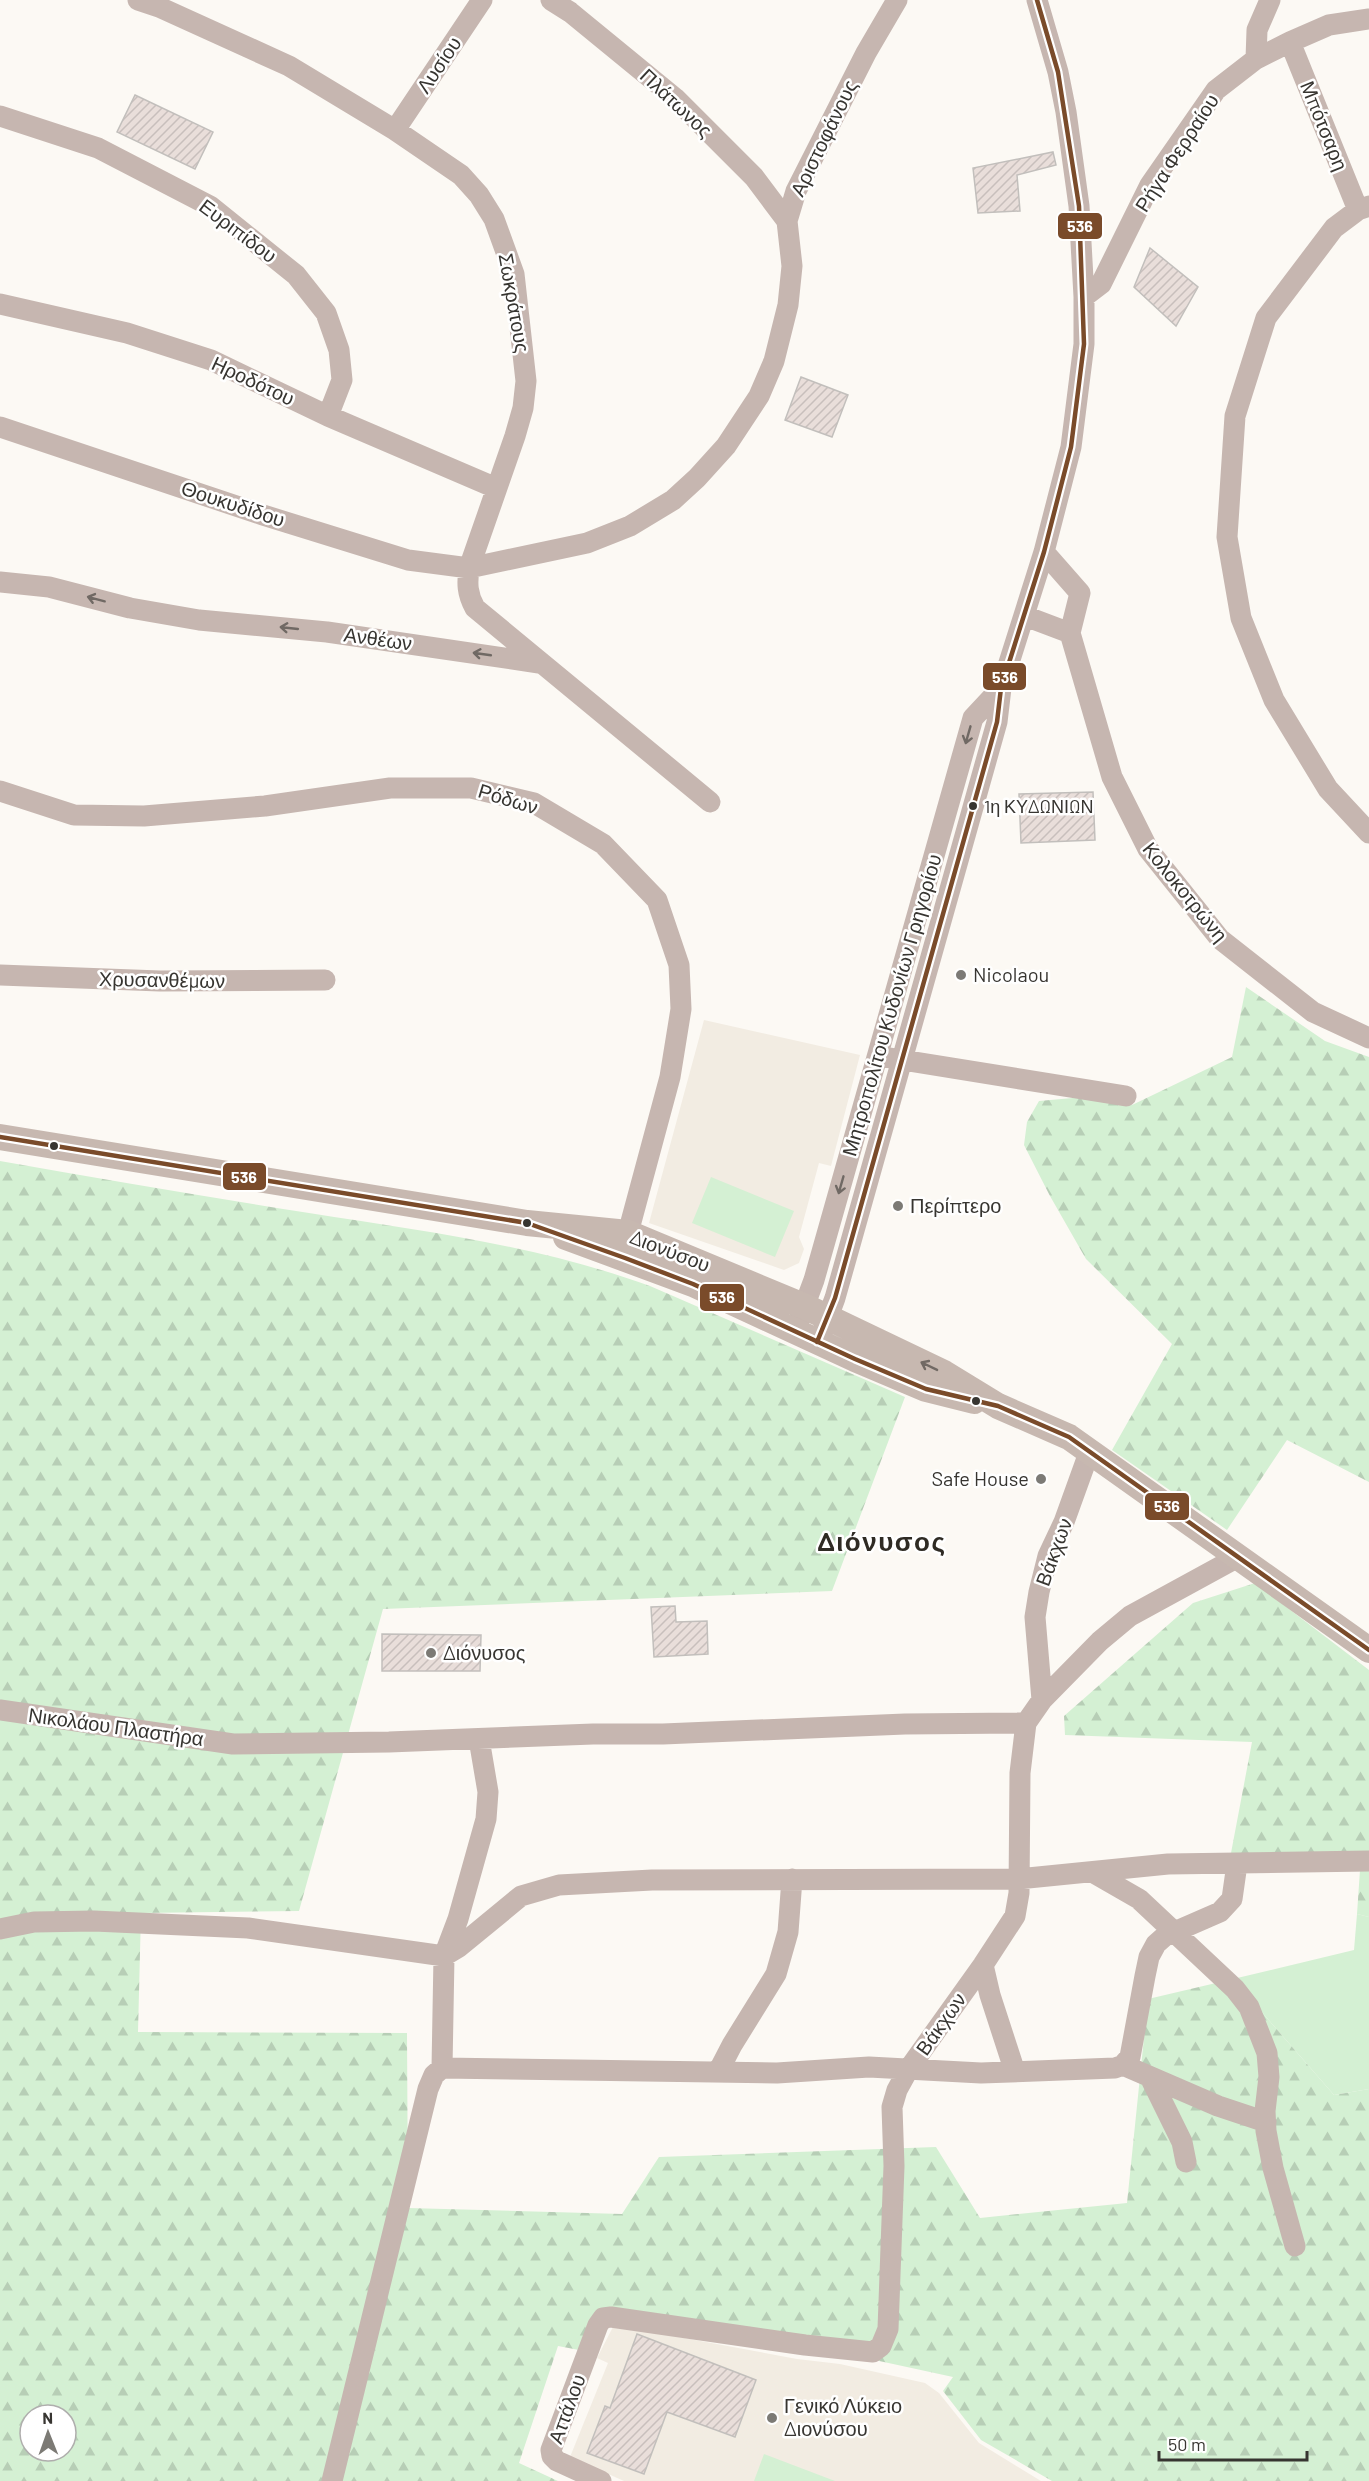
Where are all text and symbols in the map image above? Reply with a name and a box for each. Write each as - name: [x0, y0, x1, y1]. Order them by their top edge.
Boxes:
- street label: Λυσίου: [411, 32, 466, 97]
- street label: Πλάτωνος: [636, 63, 718, 142]
- street label: Αριστοφάνους: [785, 75, 862, 200]
- street label: Μπότσαρη: [1296, 77, 1354, 174]
- street label: Ρήγα Φερραίου: [1129, 89, 1223, 216]
- street label: Ευριπίδου: [195, 193, 282, 267]
- line badge: 536: [1057, 212, 1103, 240]
- text: 536: [1067, 216, 1093, 235]
- street label: Σωκράτους: [494, 251, 536, 355]
- street label: Ηροδότου: [208, 350, 299, 410]
- street label: Θουκυδίδου: [179, 475, 288, 531]
- one-way arrow: [87, 593, 106, 604]
- street label: Ανθέων: [342, 621, 414, 655]
- one-way arrow: [279, 622, 299, 633]
- one-way arrow: [473, 649, 492, 660]
- line badge: 536: [982, 662, 1027, 691]
- text: 536: [992, 667, 1018, 686]
- one-way arrow: [962, 725, 973, 744]
- street label: Ρόδων: [476, 778, 541, 818]
- place label: 1η ΚΥΔΩΝΙΩΝ: [984, 795, 1093, 817]
- marker: 1η ΚΥΔΩΝΙΩΝ: [967, 800, 979, 812]
- street label: Κολοκοτρώνη: [1138, 837, 1233, 946]
- street label: Μητροπολίτου Κυδονίων Γρηγορίου: [836, 851, 946, 1159]
- place label: Nicolaou: [973, 962, 1049, 986]
- street label: Χρυσανθέμων: [99, 966, 225, 992]
- marker: Nicolaou: [954, 968, 968, 982]
- unlabelled marker: [48, 1140, 60, 1152]
- line badge: 536: [222, 1162, 267, 1191]
- text: 536: [231, 1167, 257, 1186]
- one-way arrow: [835, 1175, 846, 1194]
- place label: Περίπτερο: [910, 1193, 1001, 1217]
- marker: Περίπτερο: [891, 1199, 905, 1213]
- unlabelled marker: [521, 1217, 533, 1229]
- street label: Διονύσου: [627, 1224, 714, 1276]
- line badge: 536: [699, 1283, 745, 1312]
- text: 536: [709, 1287, 735, 1306]
- one-way arrow: [921, 1360, 939, 1372]
- unlabelled marker: [970, 1395, 982, 1407]
- place label: Safe House: [931, 1466, 1029, 1490]
- marker: Safe House: [1034, 1472, 1048, 1486]
- line badge: 536: [1144, 1492, 1190, 1521]
- text: 536: [1154, 1496, 1180, 1515]
- street label: Βάκχων: [1030, 1514, 1076, 1589]
- district label: Διόνυσος: [817, 1525, 947, 1557]
- place label: Διόνυσος: [443, 1640, 526, 1664]
- marker: Διόνυσος: [424, 1646, 438, 1660]
- street label: Νικολάου Πλαστήρα: [27, 1702, 205, 1750]
- street label: Βάκχων: [910, 1988, 970, 2059]
- street label: Αττάλου: [542, 2371, 590, 2447]
- place label: Γενικό Λύκειο Διονύσου: [784, 2393, 902, 2440]
- north arrow: [18, 2403, 78, 2463]
- text: N: [42, 2408, 53, 2427]
- marker: Γενικό Λύκειο Διονύσου: [765, 2411, 779, 2425]
- scale bar: [1159, 2424, 1308, 2462]
- text: 50 m: [1168, 2433, 1206, 2455]

